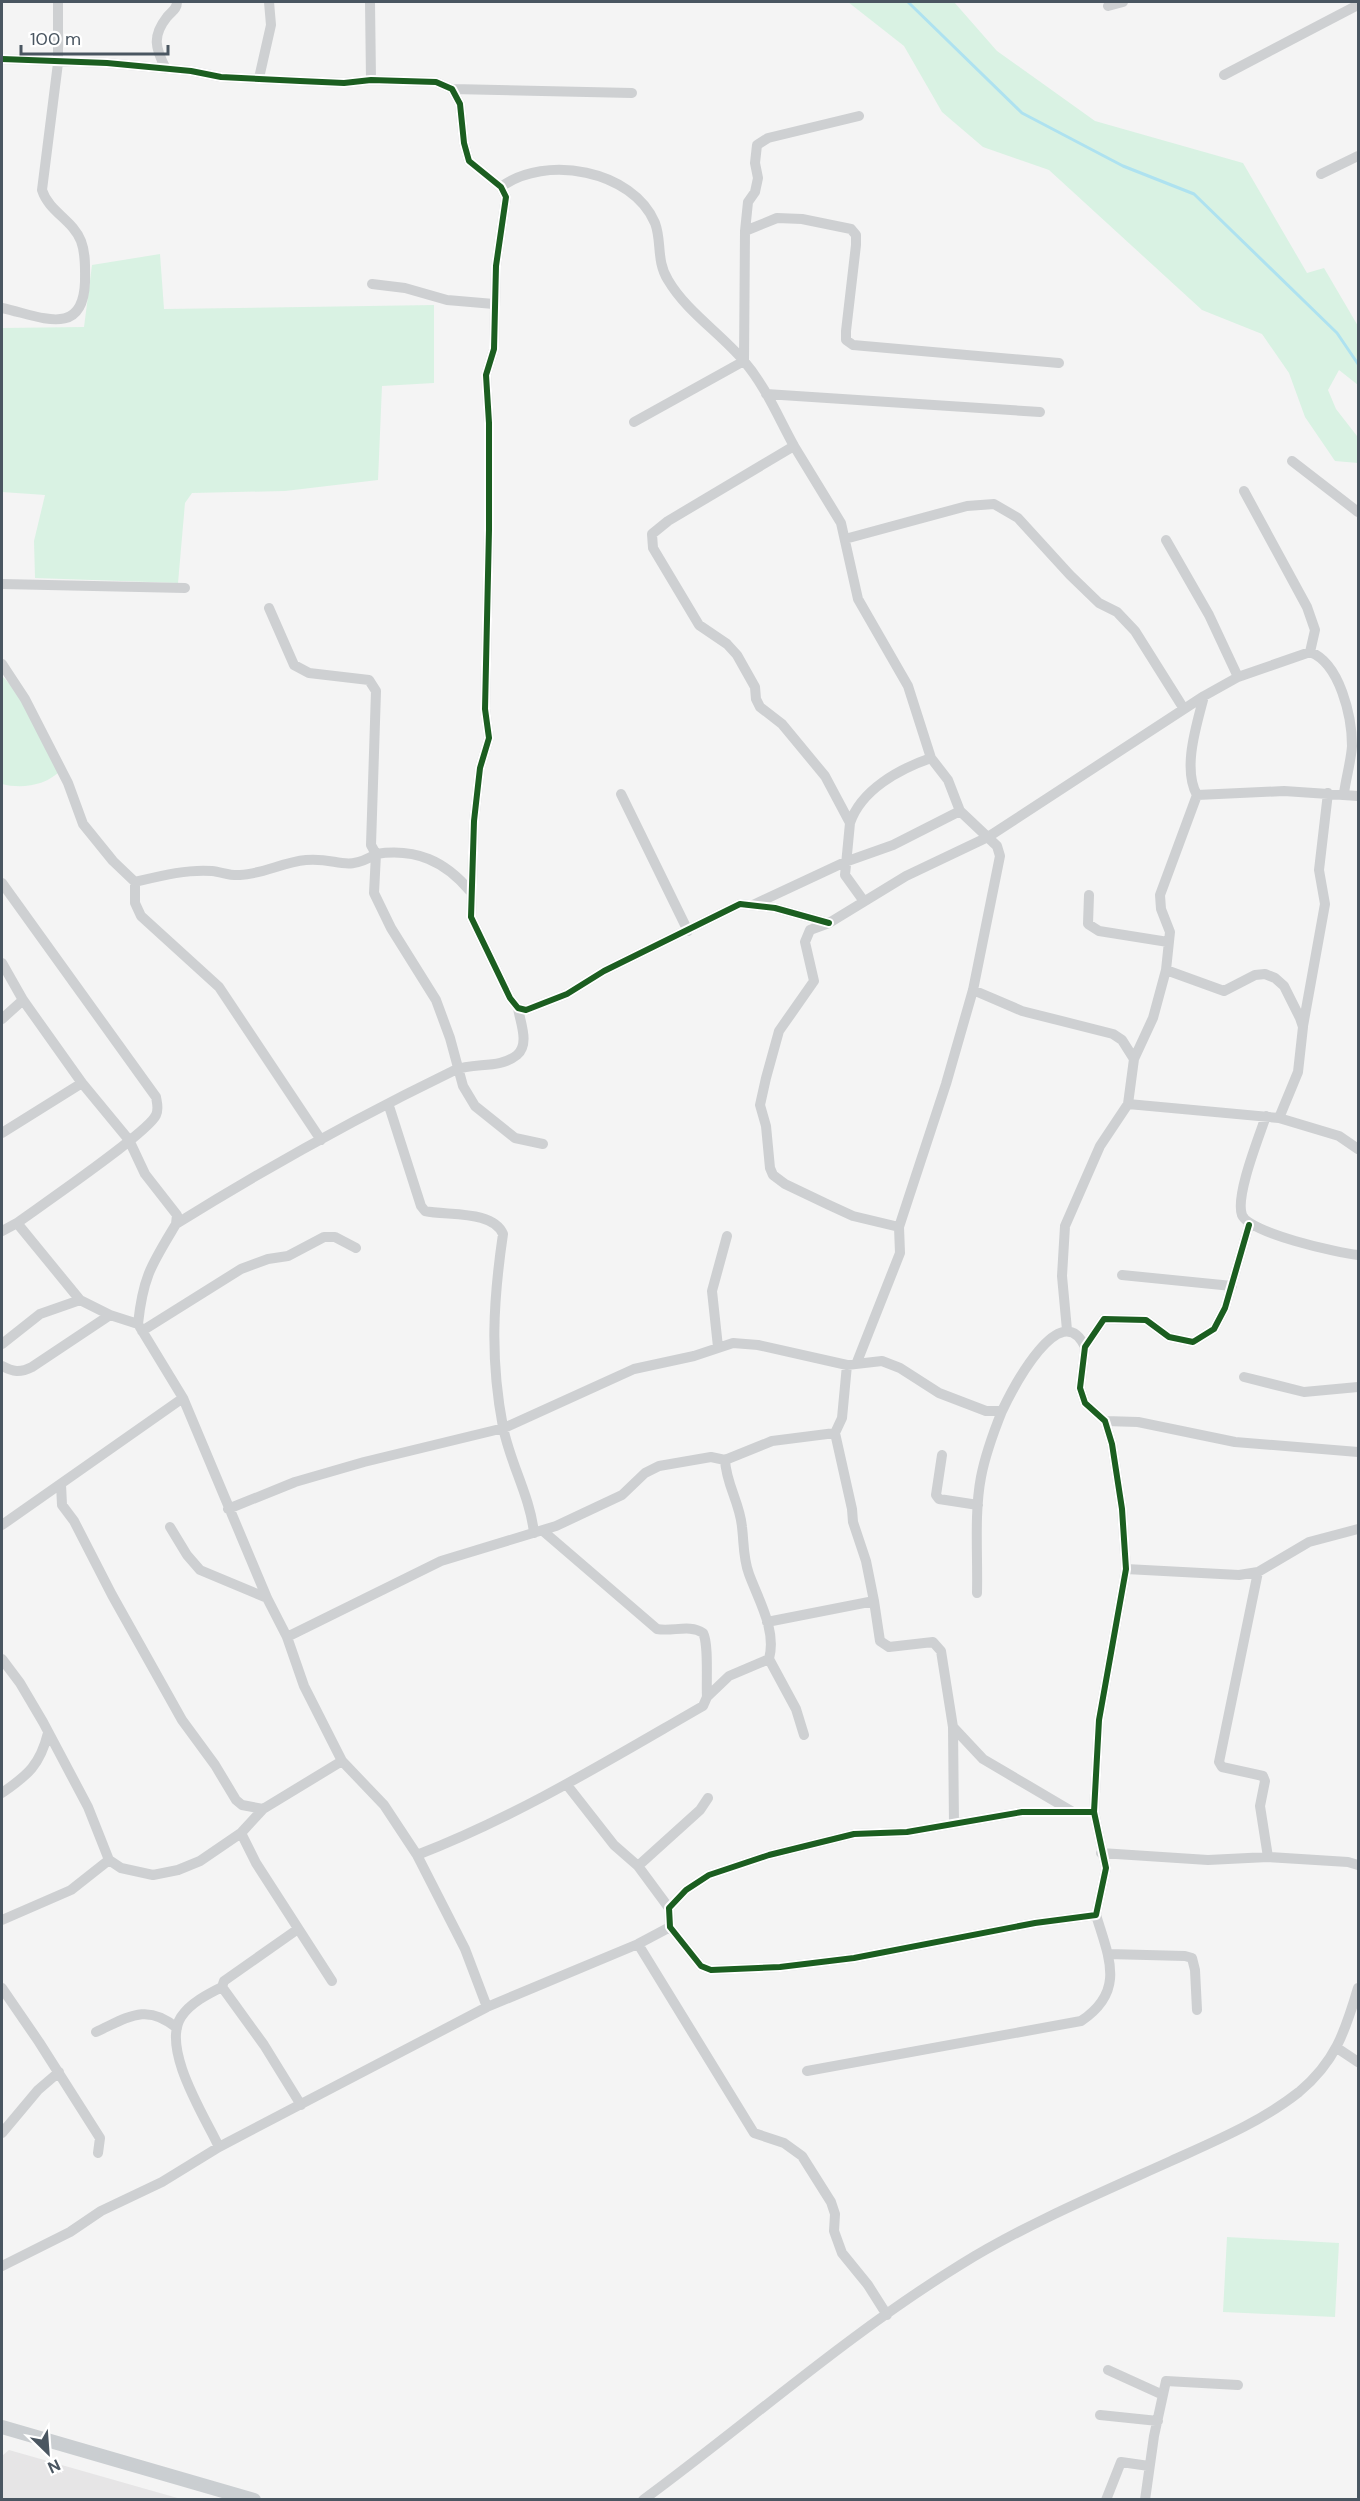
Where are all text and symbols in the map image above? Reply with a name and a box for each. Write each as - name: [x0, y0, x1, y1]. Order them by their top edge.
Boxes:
- scale bar: [21, 18, 168, 56]
- text: 100 m: [30, 27, 81, 51]
- north arrow: [18, 2423, 78, 2483]
- text: N: [44, 2454, 64, 2478]

